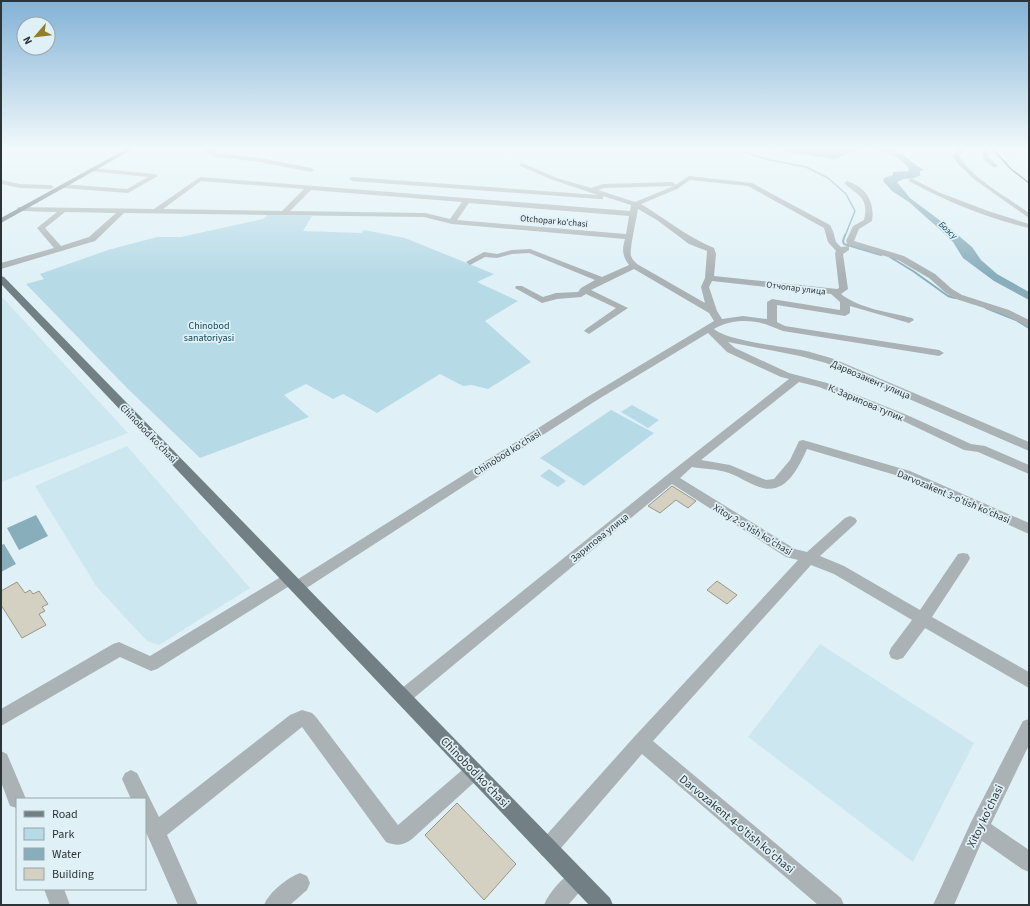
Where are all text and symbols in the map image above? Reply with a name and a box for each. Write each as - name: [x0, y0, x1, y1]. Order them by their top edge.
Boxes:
- north arrow: [16, 16, 56, 56]
- text: N: [19, 34, 36, 47]
- street label: Otchopar ko'chasi: [520, 212, 588, 231]
- water label: Бозсу: [935, 218, 961, 243]
- street label: Отчопар улица: [766, 278, 826, 299]
- park label: Chinobod sanatoriyasi: [184, 319, 234, 345]
- street label: Дарвозакент улица: [829, 357, 913, 403]
- street label: К. Зарипова тупик: [826, 381, 905, 425]
- street label: Chinobod ko'chasi: [117, 401, 180, 466]
- street label: Chinobod ko'chasi: [471, 427, 544, 479]
- street label: Darvozakent 3-o'tish ko'chasi: [895, 467, 1012, 527]
- street label: Xitoy 2-o'tish ko'chasi: [710, 501, 795, 559]
- street label: Зарипова улица: [568, 510, 632, 566]
- street label: Chinobod ko'chasi: [437, 733, 513, 811]
- street label: Darvozakent 4-o'tish ko'chasi: [675, 771, 798, 878]
- street label: Xitoy ko'chasi: [963, 782, 1008, 851]
- legend: [16, 798, 146, 890]
- text: Road: [52, 806, 78, 823]
- text: Park: [52, 826, 74, 843]
- text: Water: [52, 846, 82, 863]
- text: Building: [52, 866, 94, 883]

